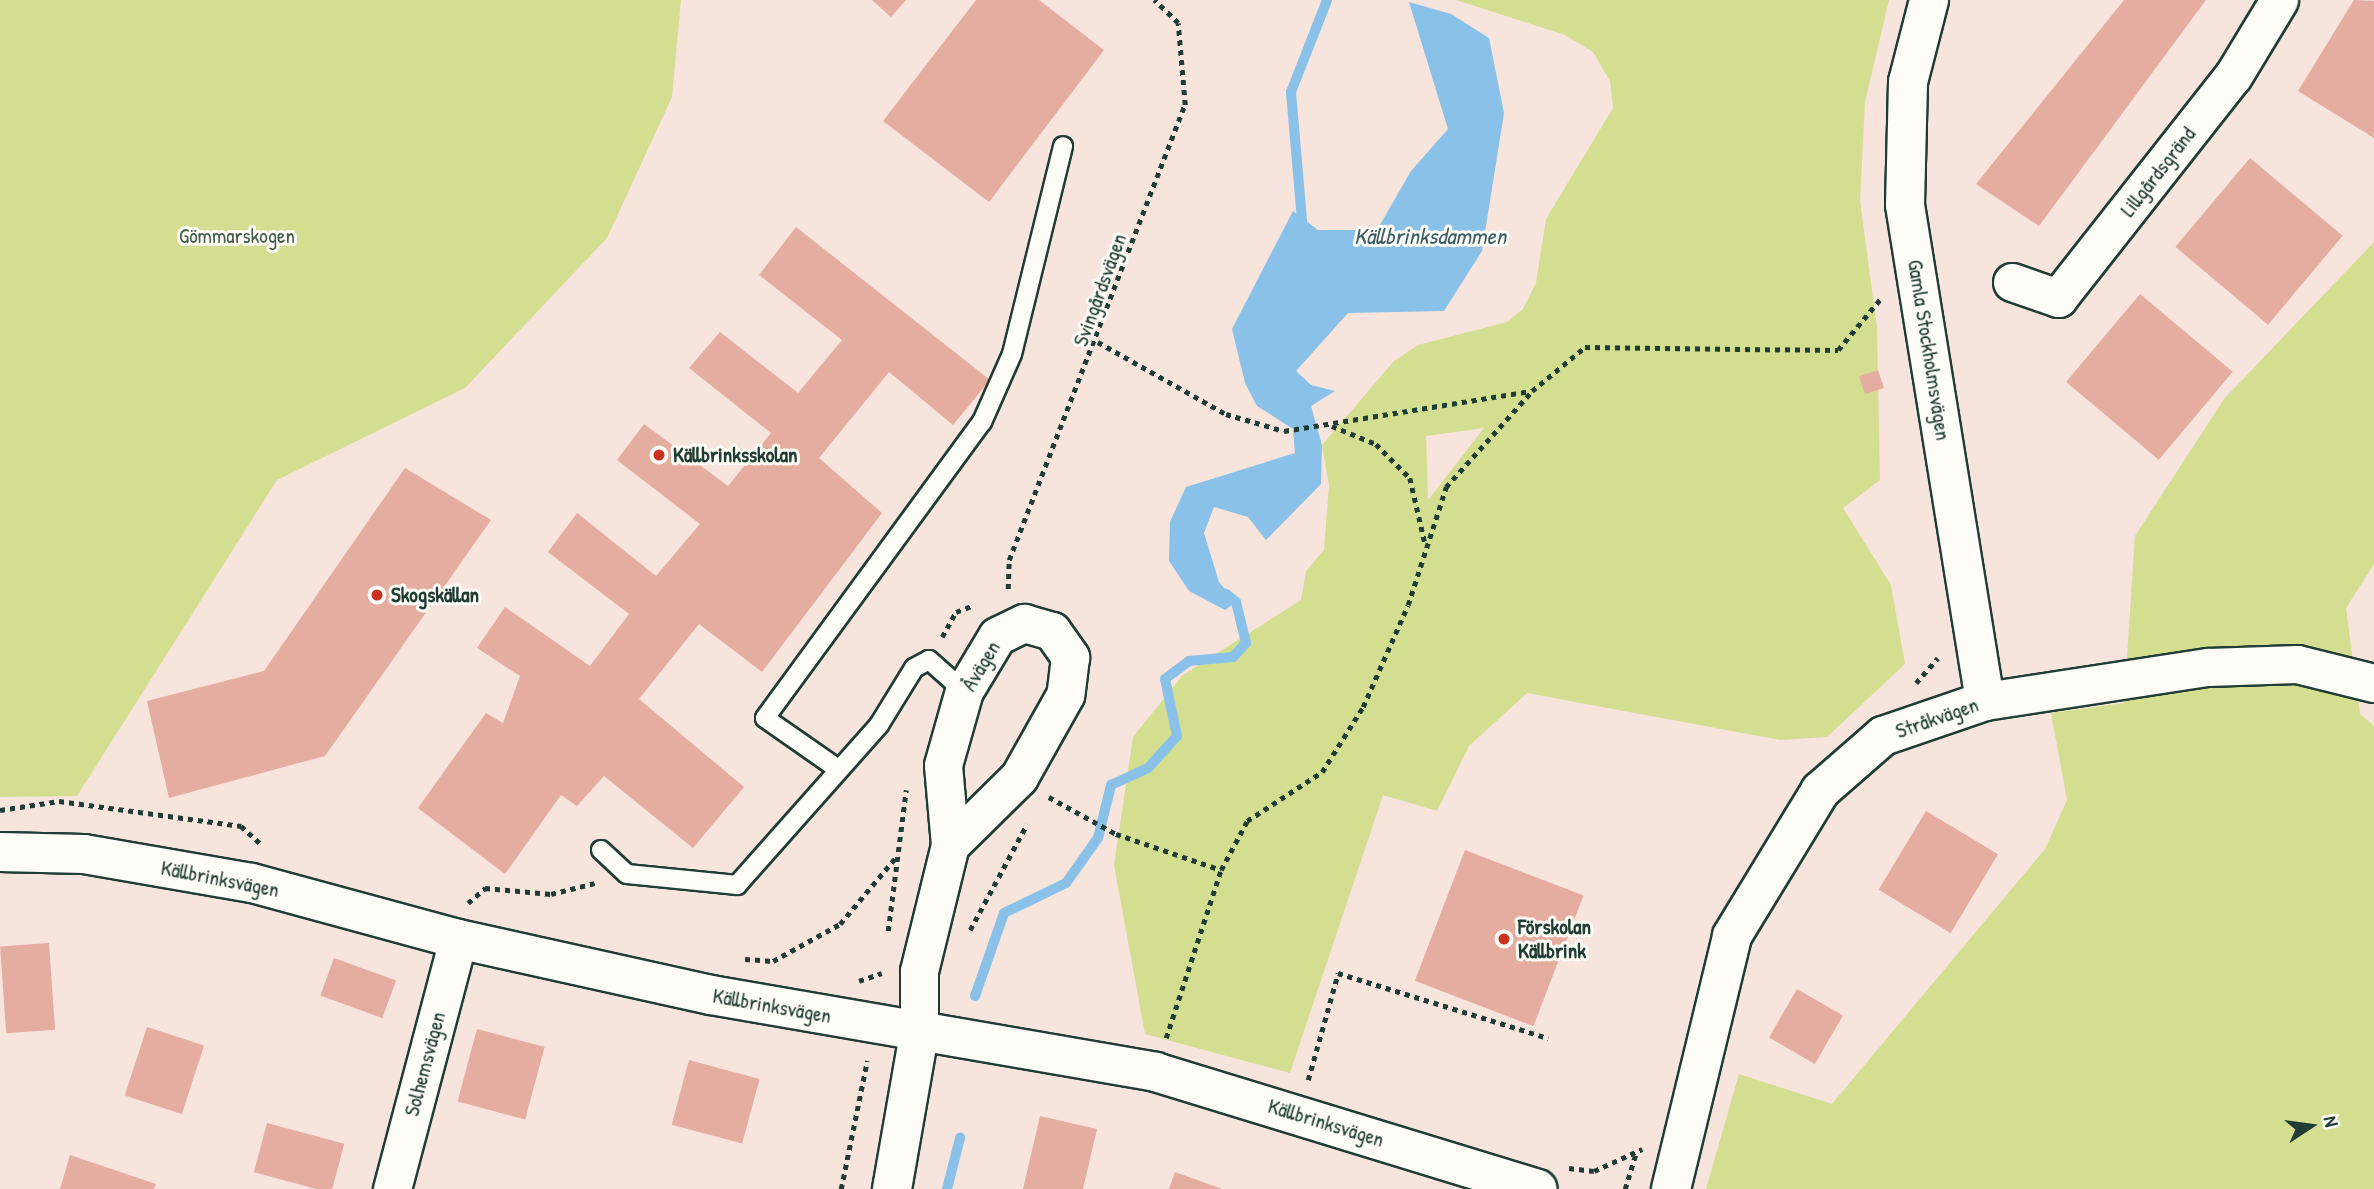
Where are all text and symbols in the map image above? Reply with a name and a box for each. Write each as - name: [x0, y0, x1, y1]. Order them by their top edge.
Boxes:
- street label: Lillgårdsgränd: [2115, 122, 2201, 222]
- water label: Källbrinksdammen: [1354, 222, 1506, 250]
- park label: Gömmarskogen: [179, 223, 295, 249]
- street label: Svingårdsvägen: [1068, 230, 1132, 350]
- street label: Gamla Stockholmsvägen: [1902, 258, 1956, 442]
- place label: Källbrinksskolan: [673, 442, 798, 468]
- marker: Källbrinksskolan: [651, 447, 667, 463]
- place label: Skogskällan: [391, 582, 479, 608]
- marker: Skogskällan: [369, 587, 385, 603]
- street label: Åvägen: [956, 636, 1006, 696]
- street label: Stråkvägen: [1892, 692, 1982, 744]
- street label: Källbrinksvägen: [159, 855, 281, 903]
- place label: Förskolan Källbrink: [1518, 914, 1591, 964]
- marker: Förskolan Källbrink: [1496, 931, 1512, 947]
- street label: Källbrinksvägen: [711, 983, 833, 1029]
- street label: Solhemsvägen: [399, 1009, 451, 1119]
- north arrow: [2276, 1091, 2346, 1161]
- street label: Källbrinksvägen: [1265, 1093, 1387, 1153]
- text: N: [2318, 1113, 2345, 1129]

